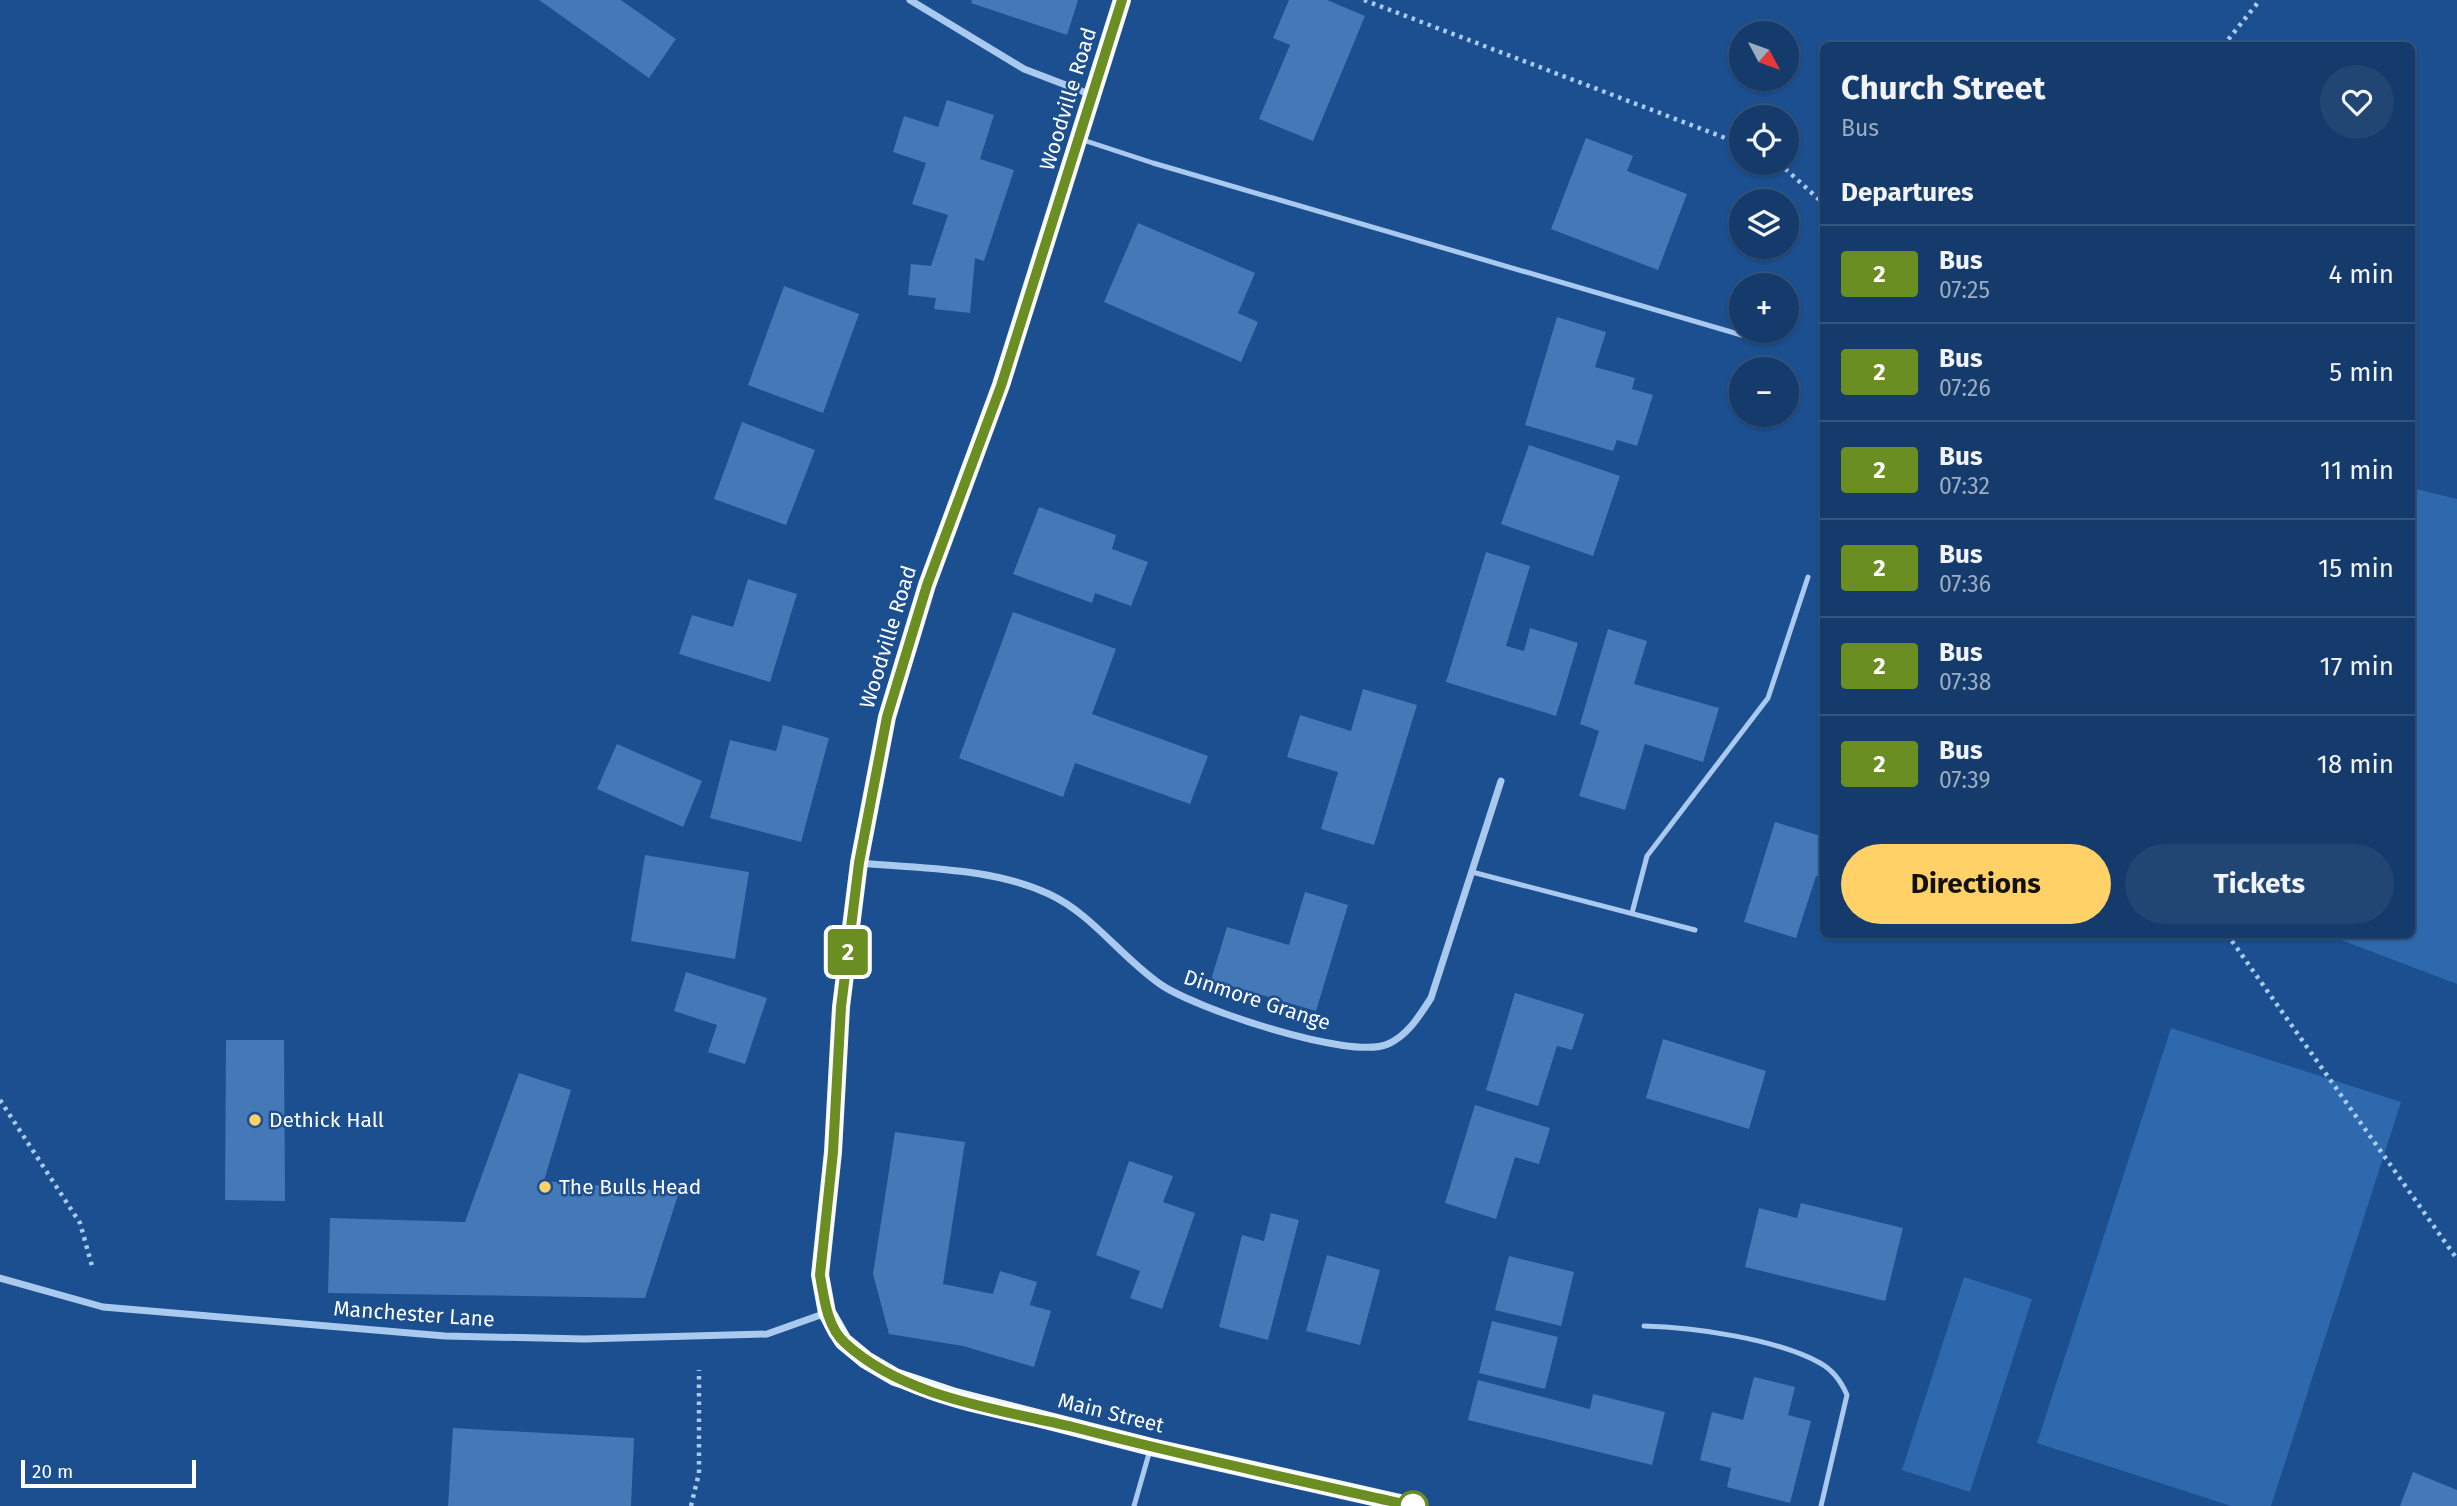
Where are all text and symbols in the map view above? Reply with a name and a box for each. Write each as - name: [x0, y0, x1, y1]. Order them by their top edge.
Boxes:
- north arrow: [1729, 21, 1799, 91]
- map controls: [1729, 21, 1799, 427]
- street label: Woodville Road: [1034, 24, 1102, 174]
- button: heart: [2320, 65, 2394, 139]
- text: Church Street: [1841, 68, 2046, 108]
- button: locate: [1729, 105, 1799, 175]
- text: Bus: [1841, 114, 1879, 142]
- text: Departures: [1841, 177, 1974, 208]
- button: layers: [1729, 189, 1799, 259]
- text: Bus: [1939, 245, 1982, 276]
- text: 4 min: [2328, 259, 2394, 290]
- text: 2: [1873, 260, 1886, 288]
- button: +: [1729, 273, 1799, 343]
- text: 07:25: [1939, 276, 1990, 304]
- text: Bus: [1939, 343, 1982, 374]
- button: −: [1729, 357, 1799, 427]
- text: 5 min: [2329, 357, 2394, 388]
- text: 2: [1873, 358, 1886, 386]
- text: 07:26: [1939, 374, 1991, 402]
- text: Bus: [1939, 441, 1982, 472]
- text: 11 min: [2320, 455, 2394, 486]
- text: 2: [1873, 456, 1886, 484]
- text: 07:32: [1939, 472, 1990, 500]
- text: Bus: [1939, 539, 1982, 570]
- text: 15 min: [2318, 553, 2394, 584]
- text: 2: [1873, 554, 1886, 582]
- street label: Woodville Road: [854, 562, 922, 712]
- text: 07:36: [1939, 570, 1991, 598]
- text: Bus: [1939, 637, 1982, 668]
- text: 17 min: [2319, 651, 2394, 682]
- text: 2: [1873, 652, 1886, 680]
- text: 07:38: [1939, 668, 1991, 696]
- text: Bus: [1939, 735, 1982, 766]
- text: 18 min: [2317, 749, 2394, 780]
- text: 2: [1873, 750, 1886, 778]
- text: 07:39: [1939, 766, 1991, 794]
- button: Directions: [1841, 844, 2111, 924]
- button: Tickets: [2125, 844, 2394, 924]
- line badge: 2: [825, 929, 871, 975]
- text: 2: [842, 938, 854, 966]
- street label: Dinmore Grange: [1180, 964, 1334, 1036]
- place label: Dethick Hall: [269, 1107, 384, 1133]
- marker: Dethick Hall: [247, 1112, 263, 1128]
- place label: The Bulls Head: [559, 1174, 701, 1200]
- marker: The Bulls Head: [537, 1179, 553, 1195]
- street label: Manchester Lane: [333, 1295, 495, 1333]
- street label: Main Street: [1055, 1387, 1167, 1439]
- scale bar: [21, 1457, 196, 1489]
- text: 20 m: [32, 1460, 73, 1483]
- unlabelled marker: [1398, 1491, 1428, 1506]

